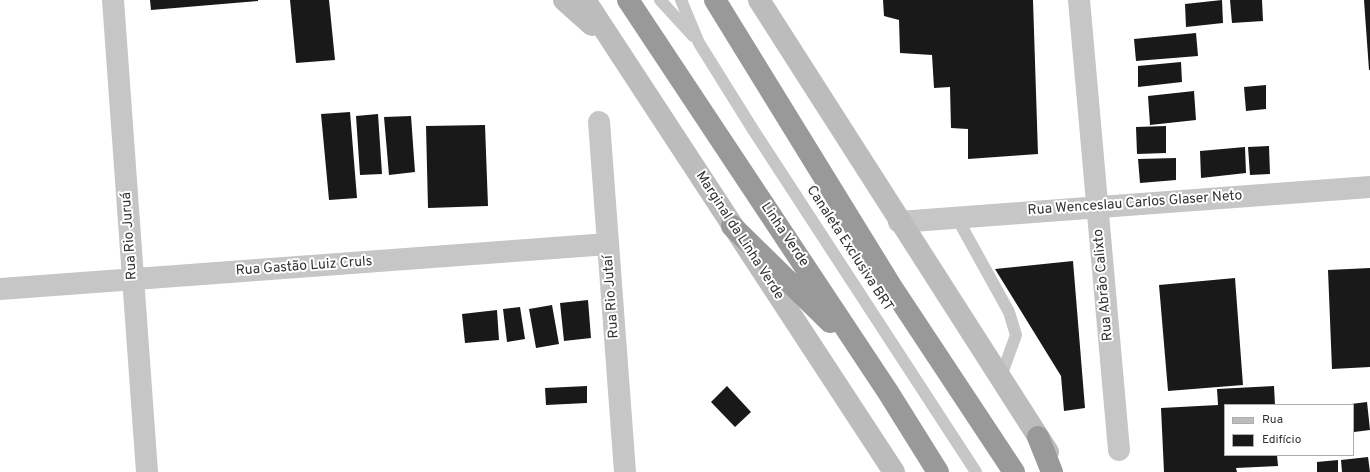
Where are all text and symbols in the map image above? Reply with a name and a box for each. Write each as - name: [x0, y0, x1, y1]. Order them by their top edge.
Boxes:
- street label: Marginal da Linha Verde: [691, 169, 787, 303]
- street label: Canaleta Exclusiva BRT: [802, 183, 896, 315]
- street label: Rua Wenceslau Carlos Glaser Neto: [1027, 188, 1243, 220]
- street label: Rua Rio Juruá: [119, 192, 141, 280]
- street label: Linha Verde: [756, 200, 812, 270]
- street label: Rua Abrão Calixto: [1091, 228, 1117, 342]
- street label: Rua Gastão Luiz Cruls: [235, 254, 373, 280]
- street label: Rua Rio Jutaí: [601, 255, 623, 339]
- legend: [1224, 404, 1354, 456]
- text: Rua: [1262, 412, 1283, 428]
- text: Edifício: [1262, 432, 1301, 448]

